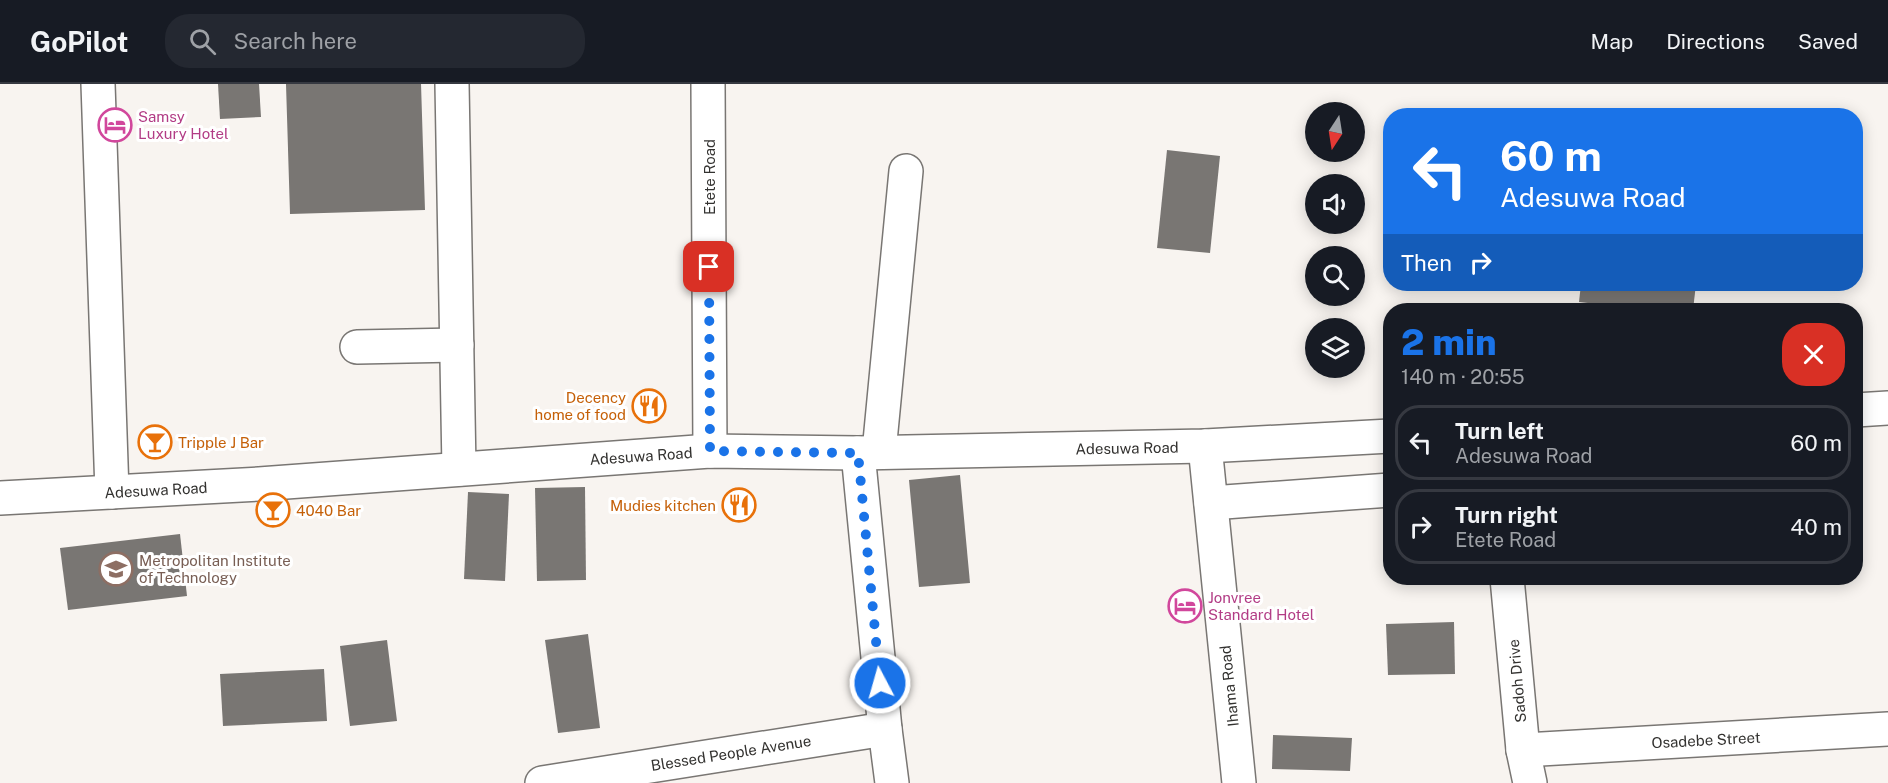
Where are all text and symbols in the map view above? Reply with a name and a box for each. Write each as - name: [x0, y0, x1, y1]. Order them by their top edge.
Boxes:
- search box: [165, 14, 585, 68]
- text: GoPilot: [30, 25, 129, 58]
- icon: search: [186, 25, 219, 58]
- text: Search here: [234, 28, 357, 54]
- text: Map: [1591, 29, 1633, 54]
- text: Directions: [1666, 29, 1765, 54]
- text: Saved: [1798, 29, 1858, 54]
- north arrow: [1305, 102, 1365, 162]
- map controls: [1305, 102, 1365, 378]
- hotel icon: Samsy Luxury Hotel: [97, 107, 133, 143]
- place label: Samsy Luxury Hotel: [138, 108, 228, 142]
- text: 60 m: [1500, 131, 1602, 180]
- icon: left: [1401, 132, 1479, 210]
- street label: Etete Road: [701, 139, 718, 215]
- button: sound: [1305, 174, 1365, 234]
- text: Adesuwa Road: [1500, 181, 1686, 213]
- pin: [683, 241, 734, 292]
- button: search: [1305, 246, 1365, 306]
- icon: right: [1464, 246, 1497, 279]
- icon: arrive: [692, 250, 725, 283]
- text: Then: [1401, 250, 1452, 276]
- button: layers: [1305, 318, 1365, 378]
- text: 2 min: [1401, 321, 1497, 363]
- button: close: [1782, 323, 1845, 386]
- text: 140 m · 20:55: [1401, 365, 1525, 389]
- restaurant icon: Decency home of food: [631, 388, 667, 424]
- place label: Decency home of food: [535, 389, 626, 423]
- text: Turn left: [1455, 418, 1544, 444]
- bar icon: Tripple J Bar: [137, 424, 173, 460]
- icon: left: [1404, 426, 1437, 459]
- text: 60 m: [1791, 430, 1842, 456]
- place label: Tripple J Bar: [178, 434, 264, 451]
- street label: Adesuwa Road: [1075, 439, 1179, 457]
- street label: Adesuwa Road: [589, 444, 693, 468]
- text: Adesuwa Road: [1455, 444, 1593, 468]
- street label: Adesuwa Road: [104, 479, 208, 501]
- restaurant icon: Mudies kitchen: [721, 487, 757, 523]
- bar icon: 4040 Bar: [255, 492, 291, 528]
- place label: Mudies kitchen: [610, 497, 716, 514]
- place label: 4040 Bar: [296, 502, 361, 519]
- text: Turn right: [1455, 502, 1558, 528]
- icon: right: [1404, 510, 1437, 543]
- text: 40 m: [1790, 514, 1842, 540]
- text: Etete Road: [1455, 528, 1556, 552]
- school or university icon: Metropolitan Institute of Technology: [98, 551, 134, 587]
- place label: Metropolitan Institute of Technology: [139, 552, 291, 586]
- hotel icon: Jonvree Standard Hotel: [1167, 588, 1203, 624]
- place label: Jonvree Standard Hotel: [1208, 589, 1314, 623]
- street label: Sadoh Drive: [1505, 638, 1529, 724]
- street label: Ihama Road: [1216, 645, 1242, 727]
- position arrow: [848, 651, 912, 715]
- street label: Osadebe Street: [1651, 729, 1761, 751]
- street label: Blessed People Avenue: [650, 732, 812, 774]

